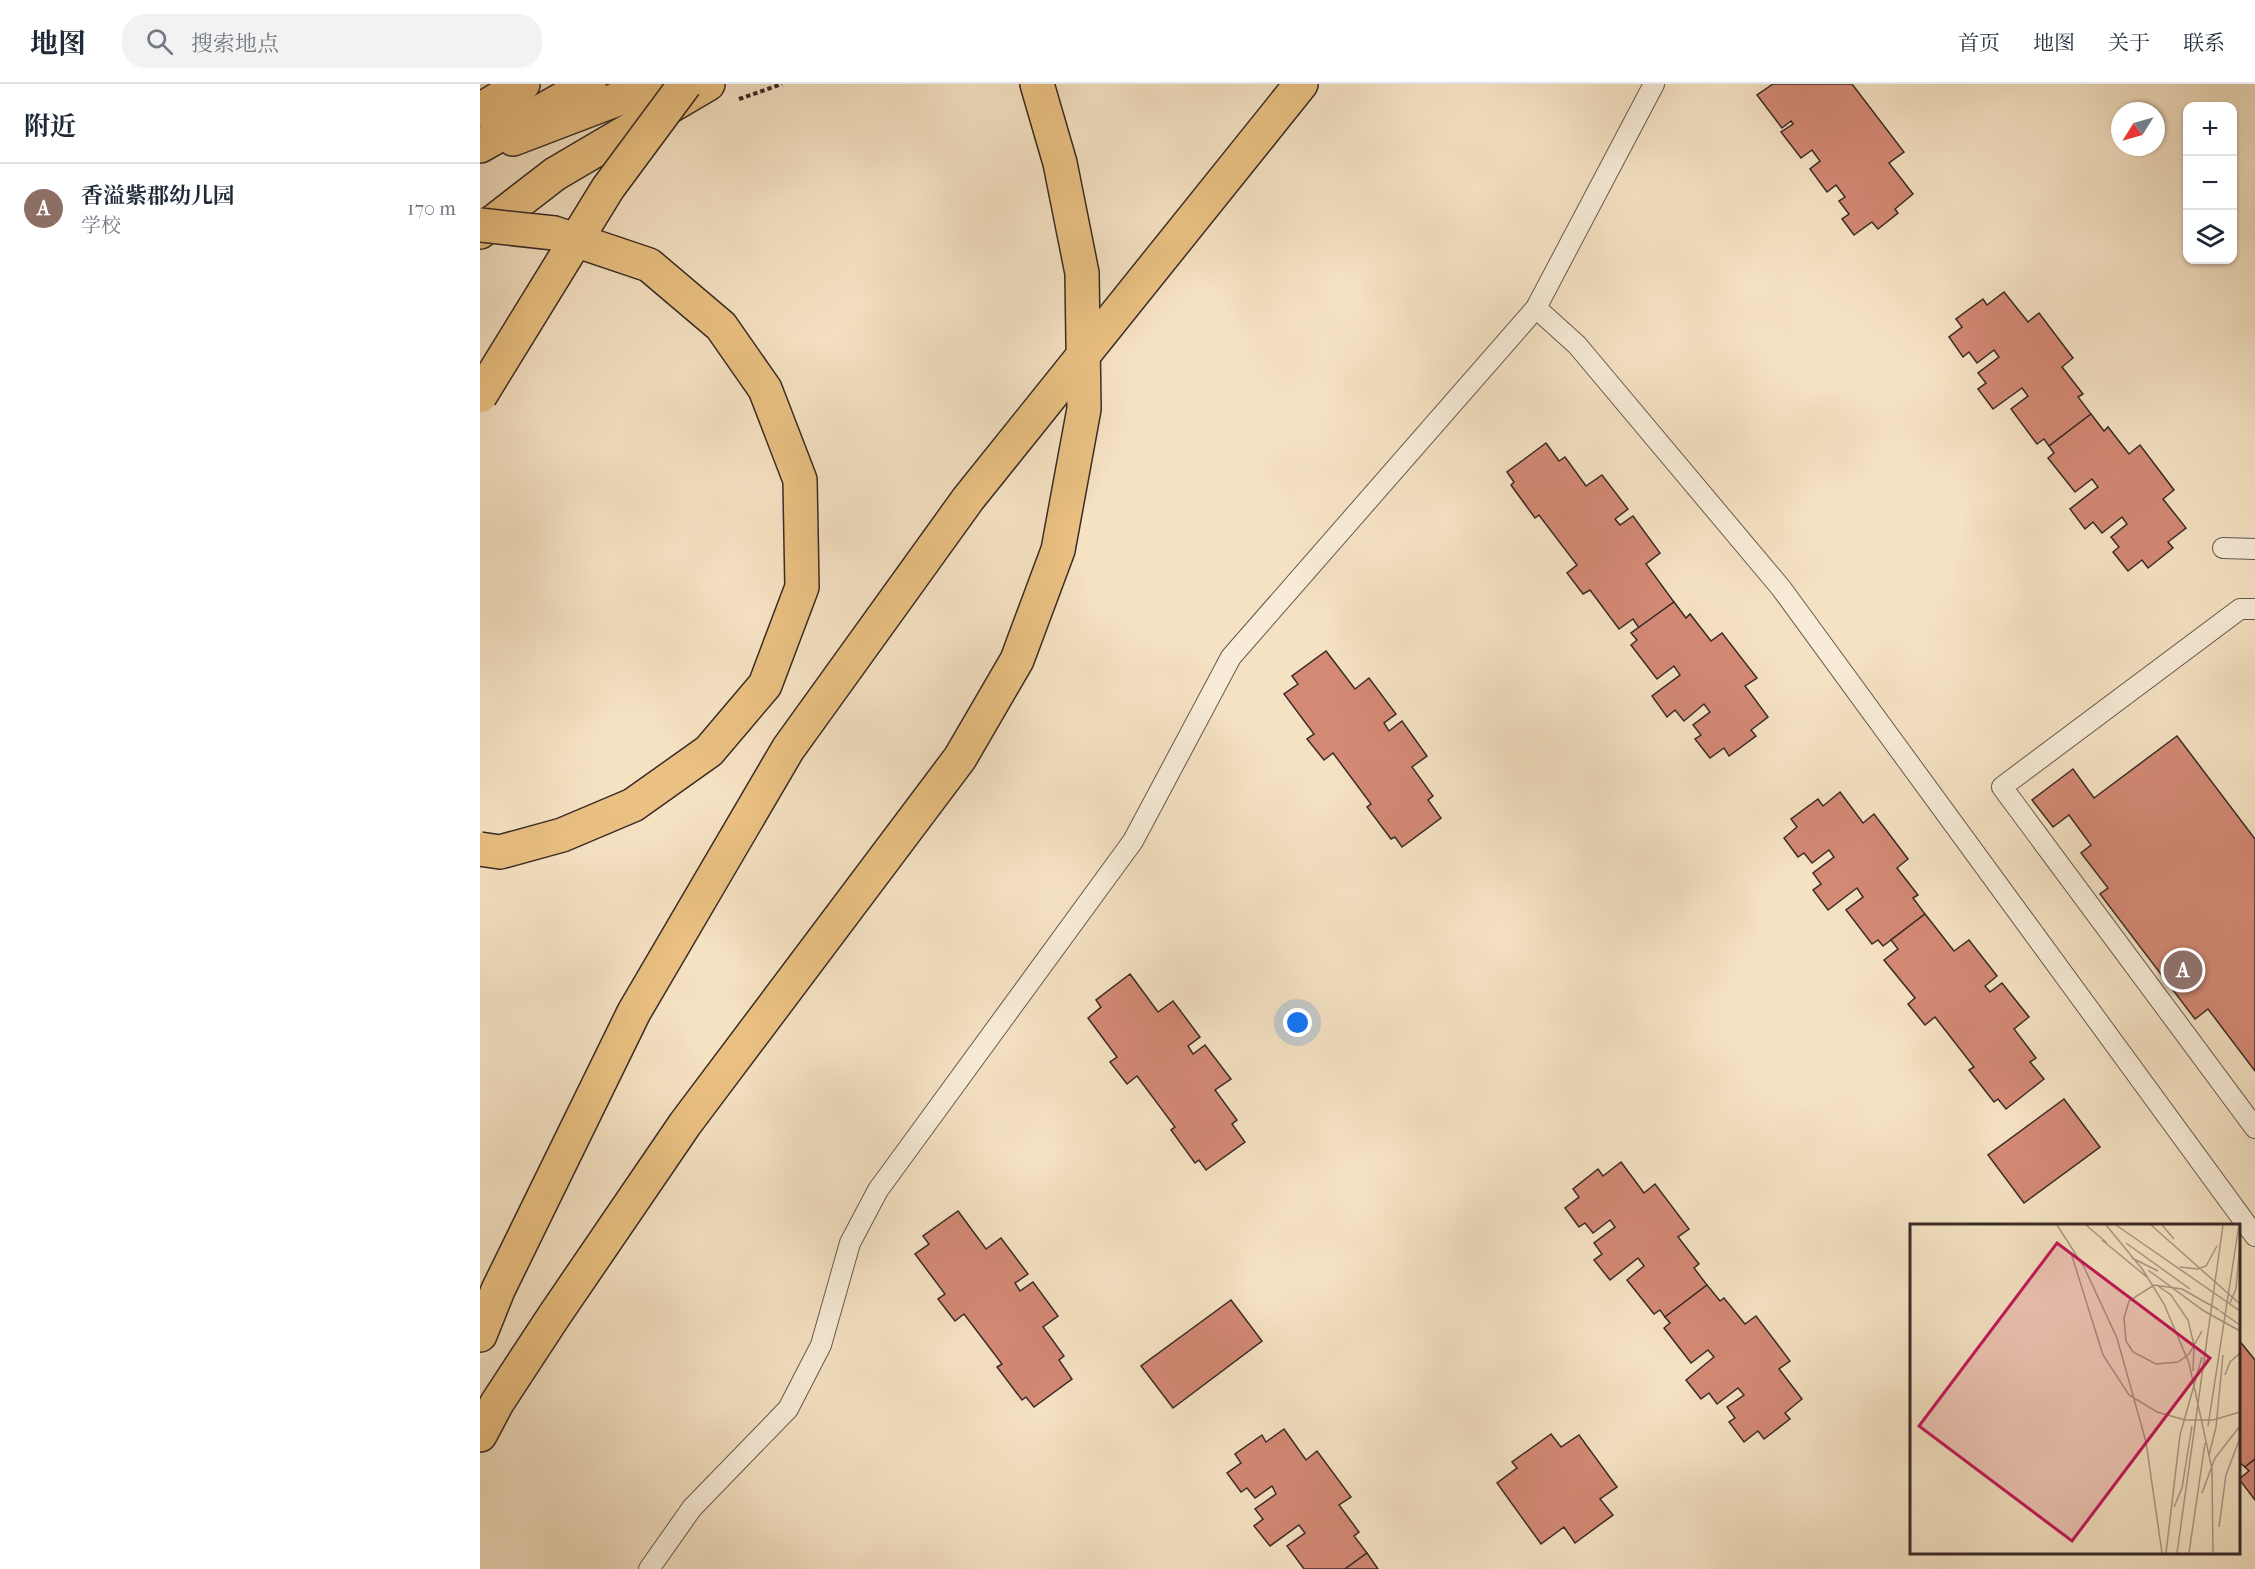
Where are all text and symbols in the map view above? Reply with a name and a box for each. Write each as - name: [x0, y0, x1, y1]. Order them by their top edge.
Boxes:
- search box: [122, 14, 542, 68]
- icon: search: [143, 25, 176, 58]
- text: 地图: [30, 27, 86, 60]
- text: 搜索地点: [191, 31, 279, 57]
- text: 首页: [1958, 31, 2000, 55]
- text: 地图: [2033, 31, 2075, 55]
- text: 关于: [2108, 31, 2150, 55]
- text: 联系: [2183, 31, 2225, 55]
- north arrow: [2111, 102, 2165, 156]
- map controls: [2183, 102, 2237, 264]
- button: +: [2183, 102, 2237, 156]
- text: 附近: [24, 111, 76, 142]
- button: −: [2183, 156, 2237, 210]
- text: 香溢紫郡幼儿园: [81, 183, 235, 209]
- text: A: [37, 197, 50, 220]
- text: 170 m: [407, 197, 456, 220]
- button: layers: [2183, 210, 2237, 264]
- text: 学校: [81, 214, 121, 237]
- pin: A: [2164, 948, 2202, 992]
- your location: [1283, 1008, 1312, 1037]
- inset map: [1910, 1224, 2240, 1554]

